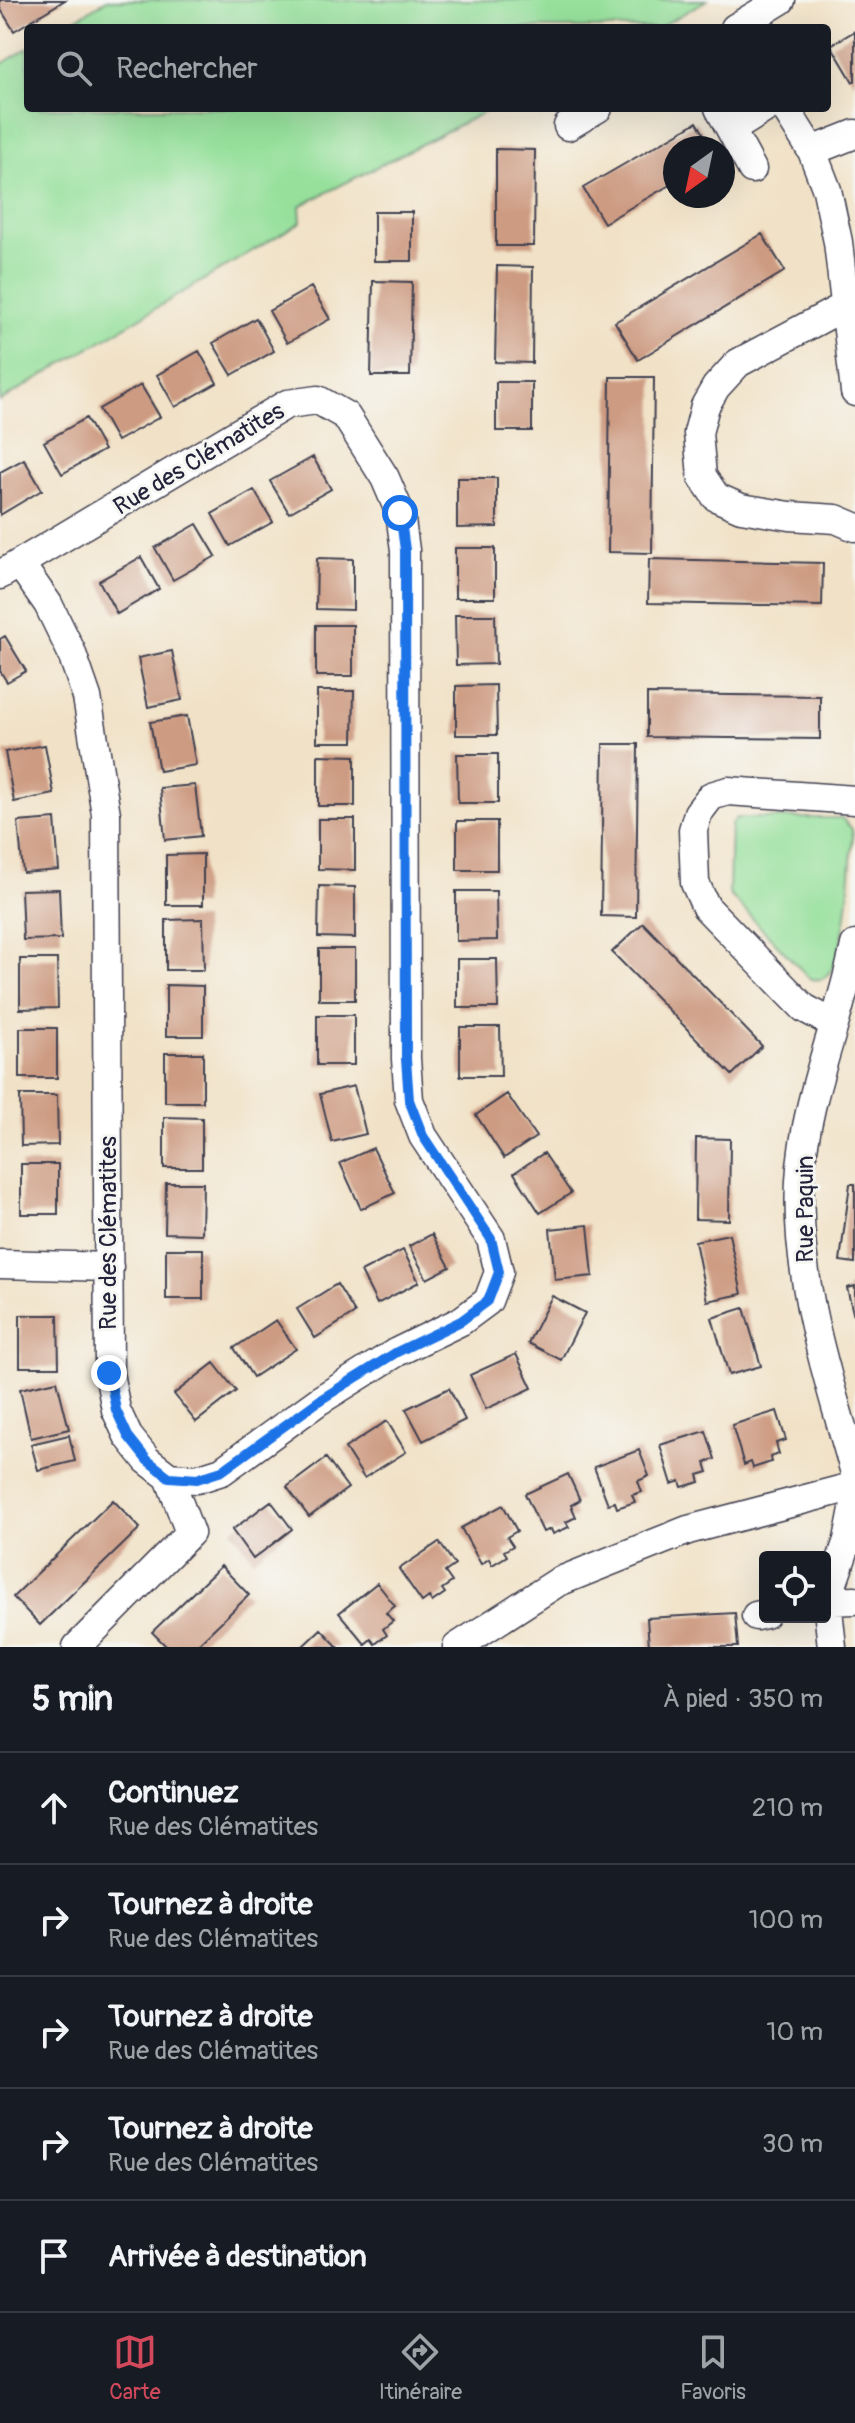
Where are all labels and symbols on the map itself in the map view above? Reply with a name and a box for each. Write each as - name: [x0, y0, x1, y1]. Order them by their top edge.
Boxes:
- north arrow: [663, 136, 735, 208]
- street label: Rue des Clématites: [108, 396, 290, 521]
- route start: [382, 495, 418, 531]
- street label: Rue des Clématites: [94, 1136, 123, 1330]
- street label: Rue Paquin: [791, 1155, 820, 1263]
- route end: [91, 1355, 127, 1391]

